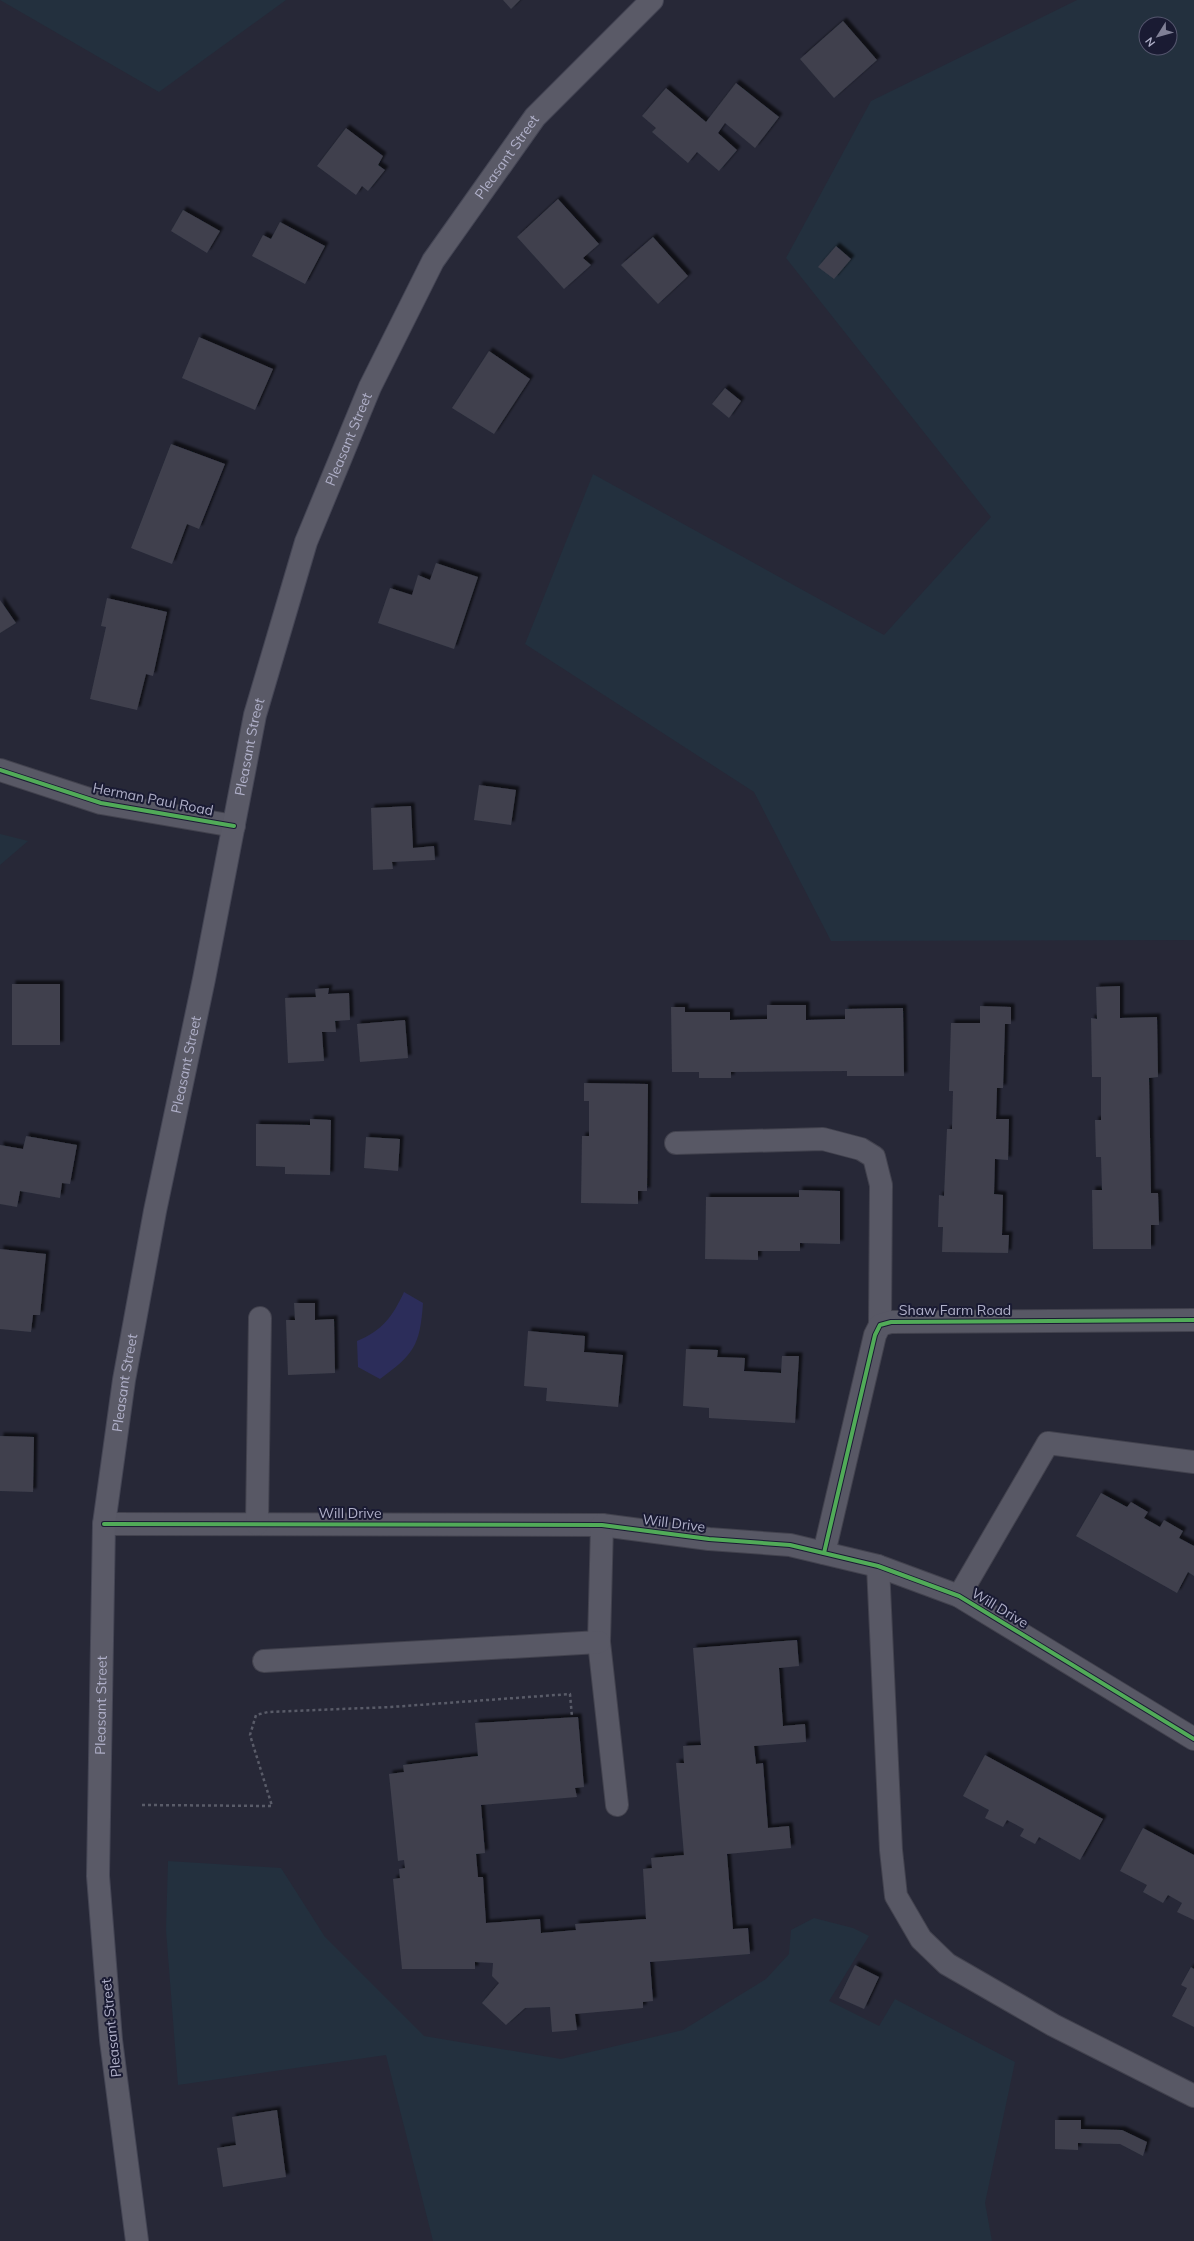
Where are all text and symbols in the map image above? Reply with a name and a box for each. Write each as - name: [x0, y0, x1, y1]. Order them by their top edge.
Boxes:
- north arrow: [1138, 16, 1178, 56]
- text: N: [1142, 34, 1158, 50]
- street label: Pleasant Street: [471, 111, 543, 203]
- street label: Pleasant Street: [321, 390, 376, 489]
- street label: Pleasant Street: [231, 696, 269, 797]
- street label: Herman Paul Road: [91, 778, 215, 820]
- street label: Pleasant Street: [167, 1014, 205, 1115]
- street label: Shaw Farm Road: [899, 1301, 1011, 1319]
- street label: Pleasant Street: [108, 1332, 141, 1433]
- street label: Will Drive: [318, 1504, 382, 1522]
- street label: Will Drive: [642, 1510, 706, 1536]
- street label: Will Drive: [968, 1584, 1032, 1632]
- street label: Pleasant Street: [91, 1655, 111, 1755]
- street label: Pleasant Street: [97, 1978, 125, 2078]

